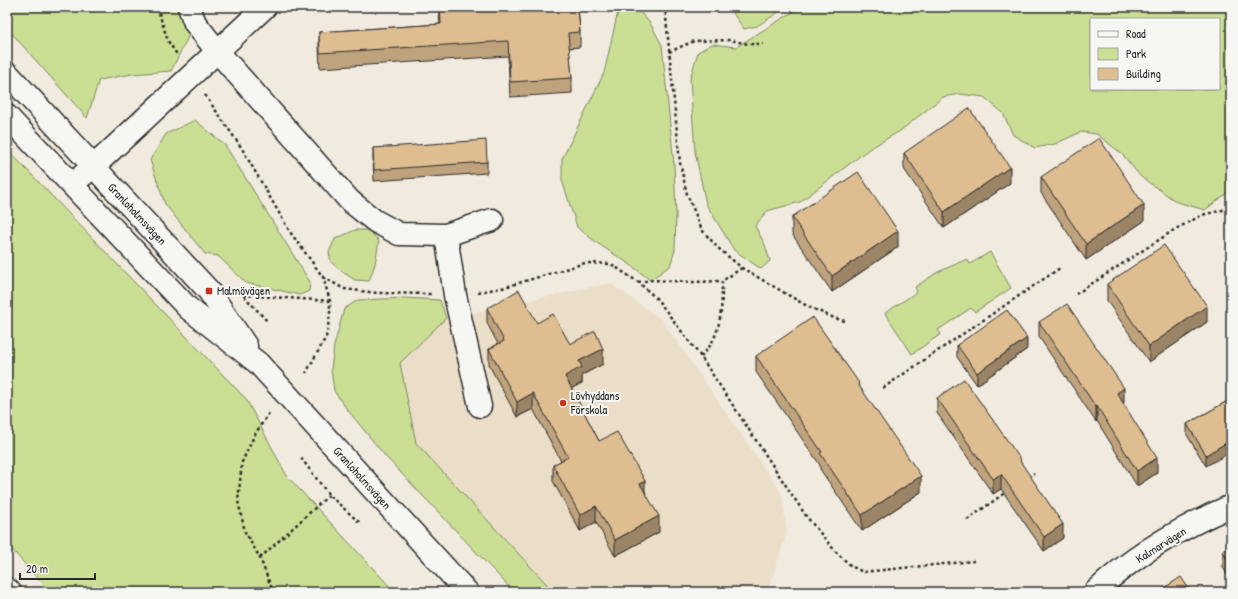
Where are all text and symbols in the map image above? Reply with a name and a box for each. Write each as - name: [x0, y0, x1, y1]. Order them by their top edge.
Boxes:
- legend: [1090, 18, 1220, 90]
- text: Road: [1126, 25, 1146, 42]
- text: Park: [1126, 45, 1146, 62]
- text: Building: [1126, 65, 1161, 82]
- street label: Granloholmsvägen: [104, 179, 171, 249]
- place label: Malmövägen: [217, 282, 270, 299]
- marker: Malmövägen: [204, 286, 214, 296]
- place label: Lövhyddans Förskola: [570, 387, 620, 418]
- marker: Lövhyddans Förskola: [558, 398, 568, 408]
- street label: Granloholmsvägen: [329, 442, 395, 513]
- street label: Kalmarvägen: [1132, 522, 1189, 567]
- scale bar: [20, 555, 95, 581]
- text: 20 m: [26, 560, 48, 577]

